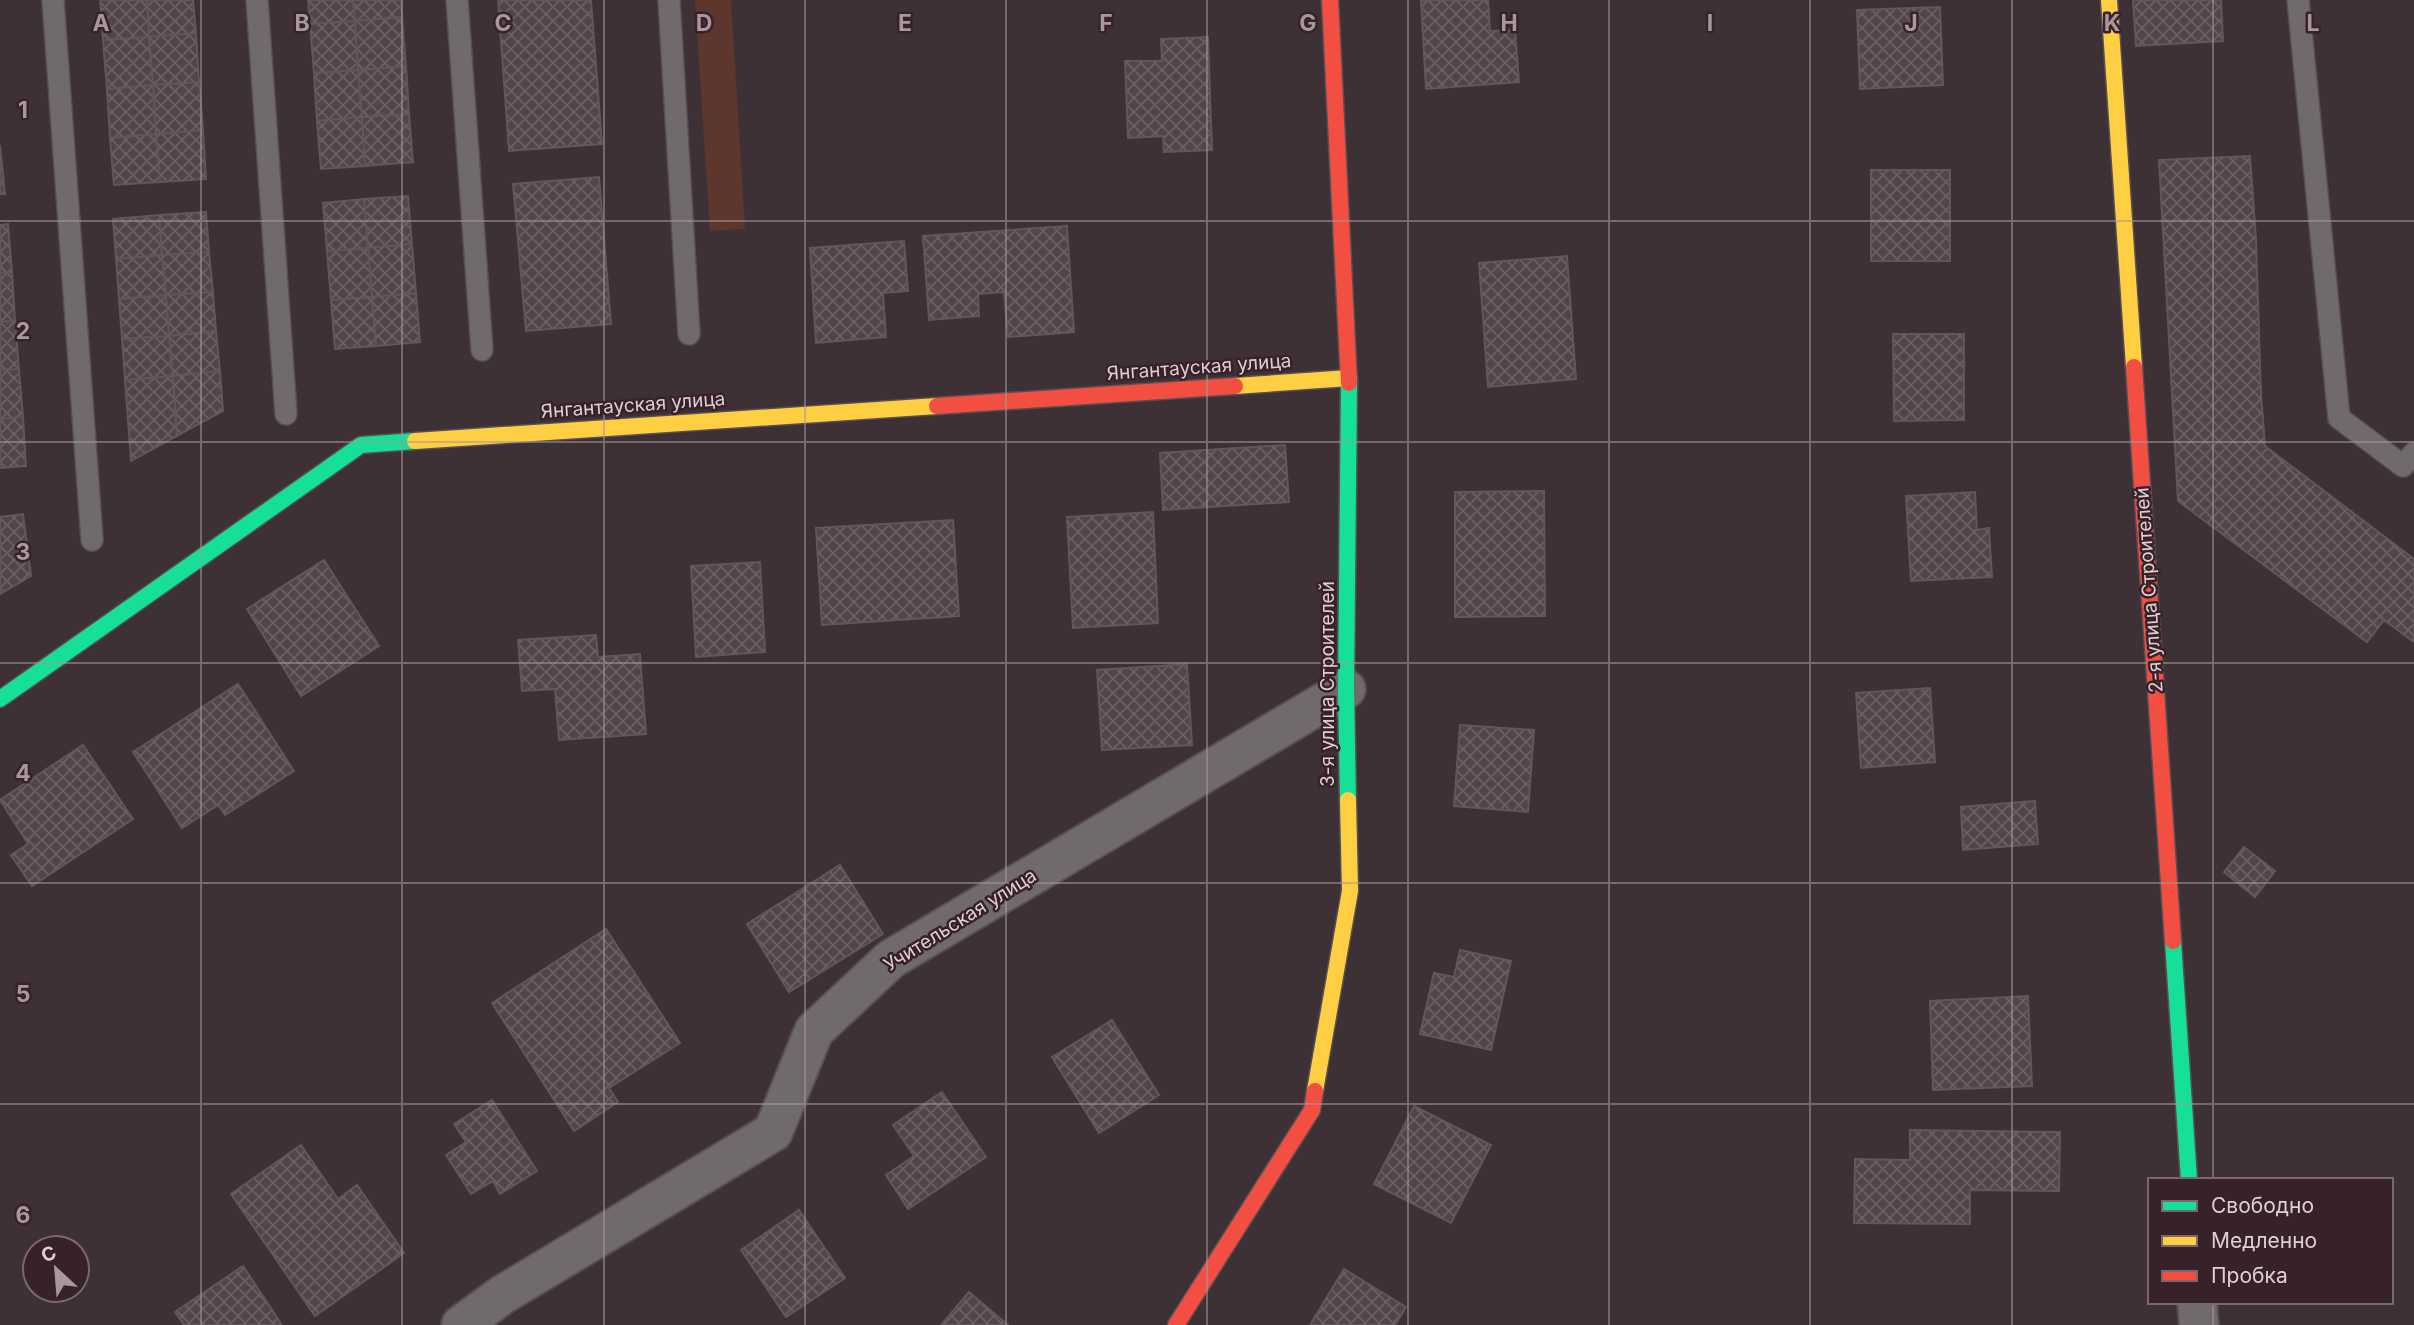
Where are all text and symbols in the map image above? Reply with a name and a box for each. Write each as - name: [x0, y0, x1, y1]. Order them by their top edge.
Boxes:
- text: A: [92, 9, 110, 37]
- text: B: [294, 9, 310, 37]
- text: C: [494, 9, 512, 37]
- text: D: [696, 9, 712, 37]
- text: E: [898, 9, 912, 37]
- text: F: [1099, 9, 1113, 37]
- text: G: [1299, 9, 1317, 37]
- text: H: [1500, 9, 1518, 37]
- text: I: [1707, 9, 1713, 37]
- text: J: [1904, 9, 1918, 37]
- text: K: [2104, 9, 2120, 37]
- text: L: [2306, 9, 2320, 37]
- text: 1: [18, 96, 28, 124]
- text: 2: [16, 317, 30, 345]
- street label: Янгантауская улица: [1106, 349, 1292, 385]
- street label: Янгантауская улица: [540, 387, 726, 423]
- street label: 2-я улица Строителей: [2130, 487, 2168, 693]
- text: 3: [16, 538, 30, 566]
- street label: 3-я улица Строителей: [1316, 581, 1339, 787]
- text: 4: [15, 759, 31, 787]
- street label: Учительская улица: [879, 864, 1041, 976]
- text: 5: [16, 980, 30, 1008]
- legend: [2148, 1178, 2393, 1304]
- text: Свободно: [2211, 1193, 2314, 1218]
- text: 6: [16, 1201, 30, 1229]
- text: Медленно: [2211, 1228, 2317, 1253]
- north arrow: [21, 1234, 91, 1304]
- text: С: [37, 1241, 60, 1268]
- text: Пробка: [2211, 1263, 2288, 1288]

